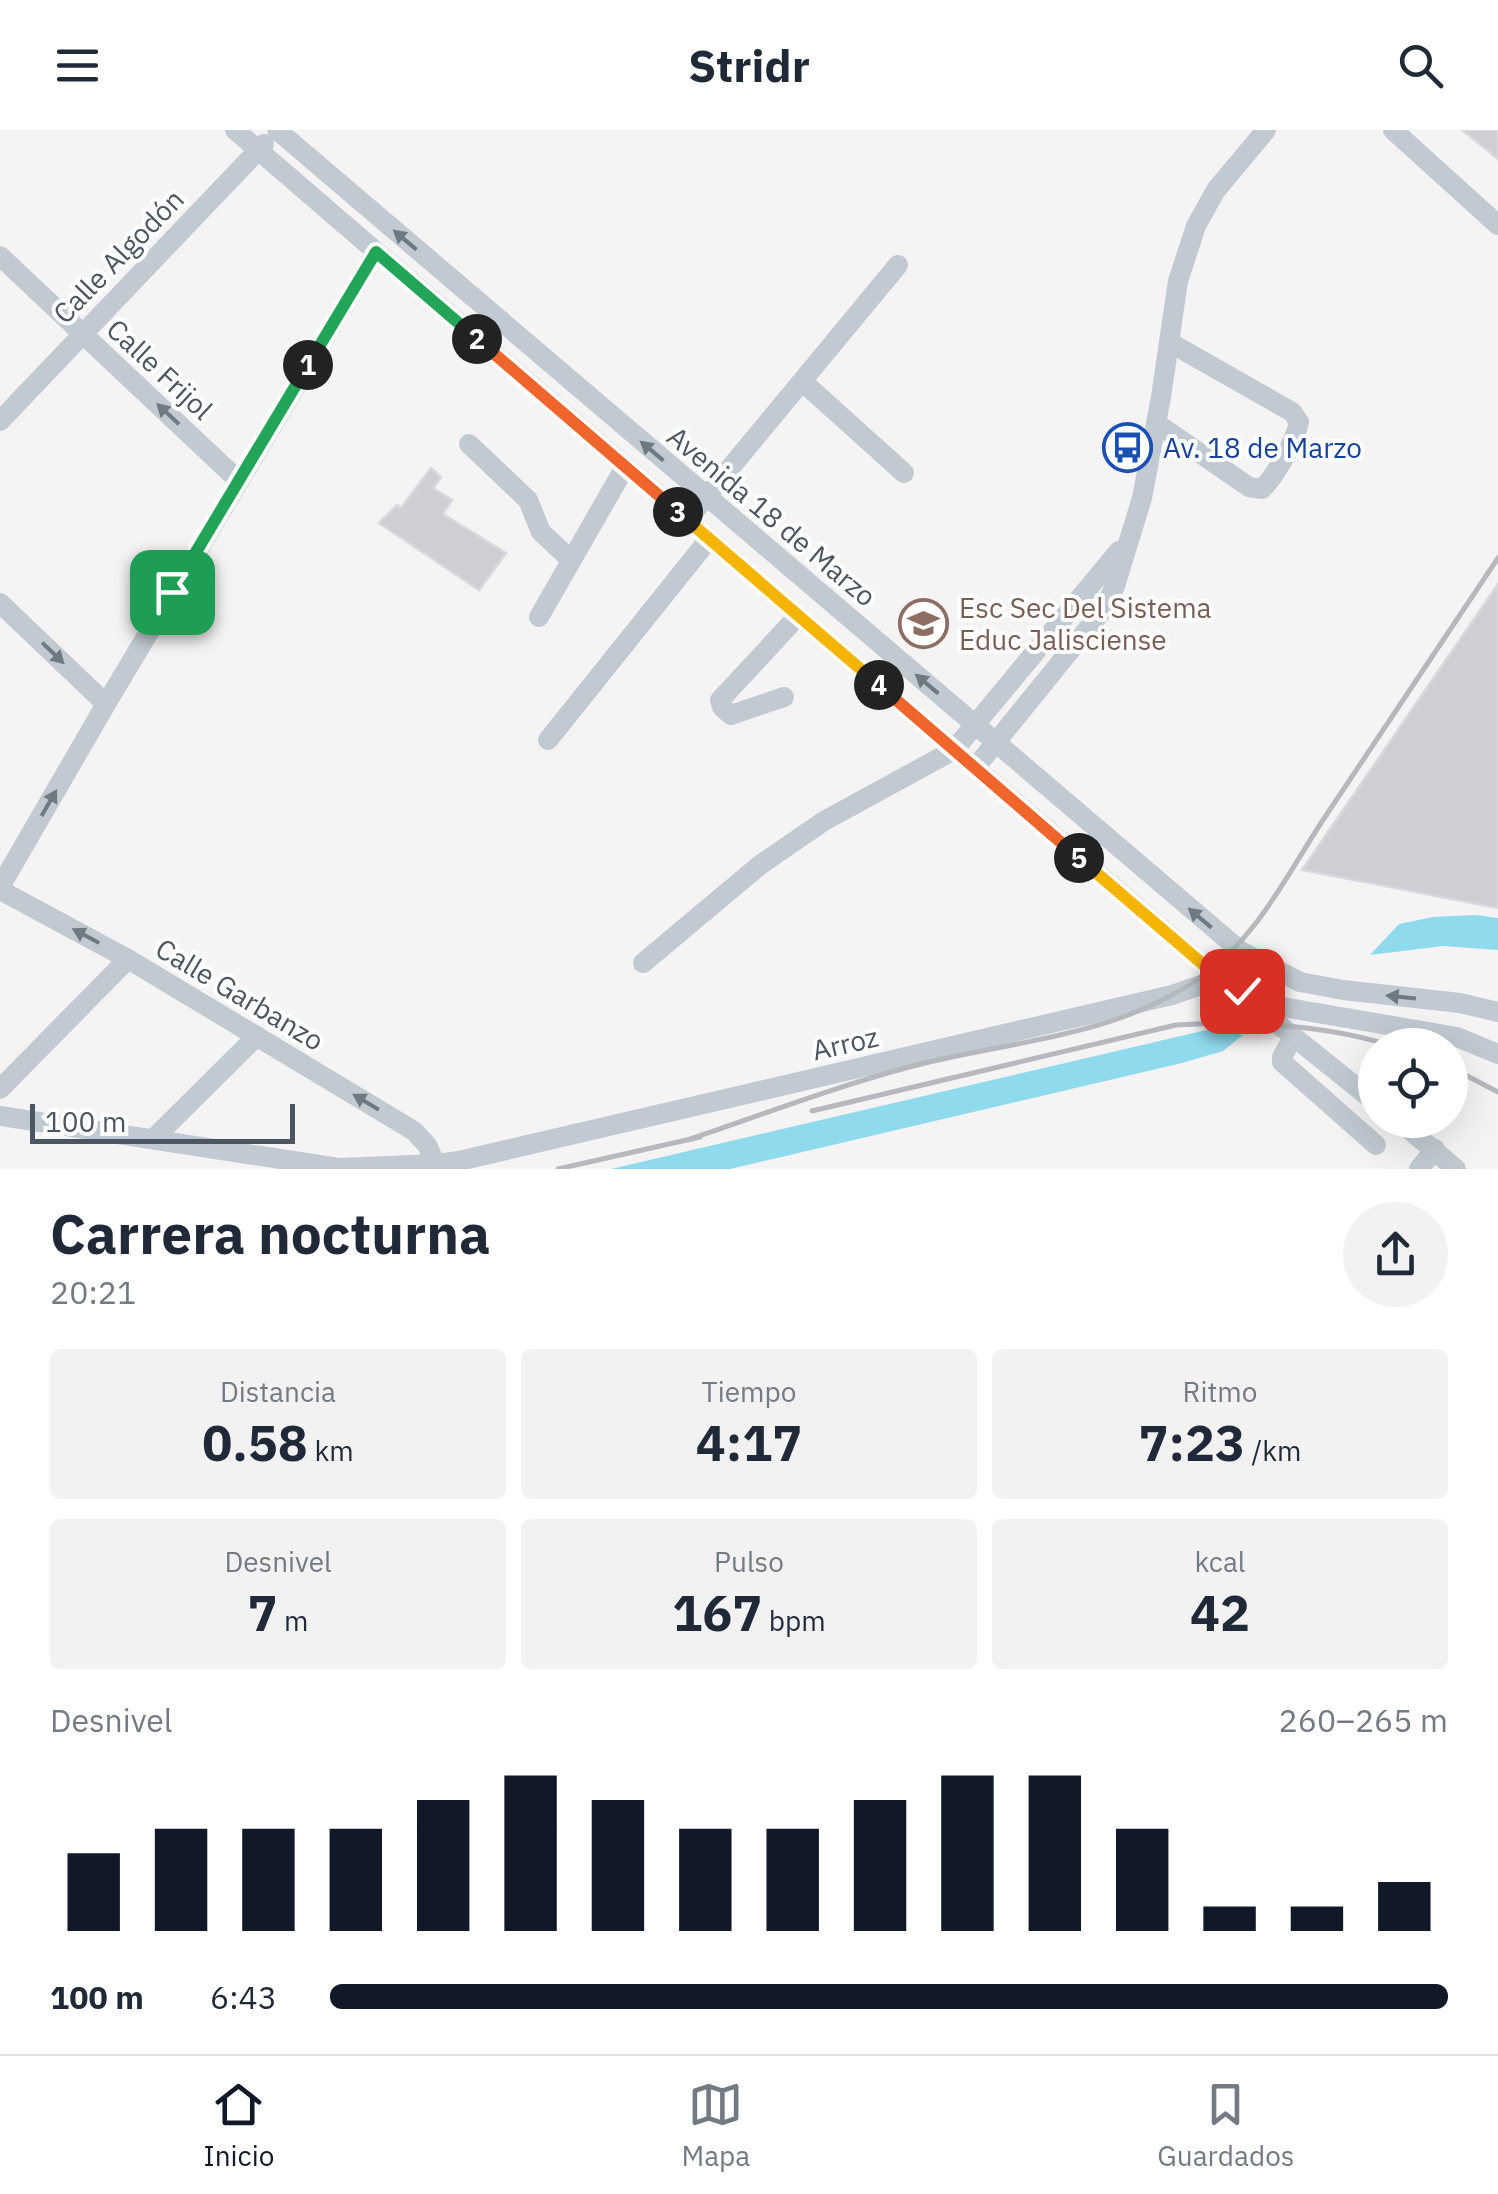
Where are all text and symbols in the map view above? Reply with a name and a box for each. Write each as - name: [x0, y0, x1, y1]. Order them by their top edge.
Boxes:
- text: Stridr: [688, 36, 810, 94]
- icon: menu: [50, 38, 105, 93]
- icon: search: [1393, 38, 1448, 93]
- street label: Calle Algodón: [45, 181, 191, 331]
- one-way arrow: [393, 229, 418, 251]
- street label: Calle Frijol: [99, 310, 221, 428]
- pin: 2: [452, 314, 502, 364]
- text: 2: [469, 320, 485, 357]
- pin: 1: [283, 340, 333, 390]
- text: 1: [300, 346, 316, 383]
- one-way arrow: [156, 403, 180, 426]
- street label: Avenida 18 de Marzo: [660, 418, 884, 614]
- bus stop icon: Av. 18 de Marzo: [1102, 421, 1154, 473]
- place label: Av. 18 de Marzo: [1163, 429, 1362, 466]
- one-way arrow: [640, 441, 665, 462]
- pin: 3: [653, 487, 703, 537]
- text: 3: [670, 493, 686, 530]
- pin: [130, 550, 215, 635]
- icon: arrive: [145, 565, 200, 620]
- place label: Esc Sec Del Sistema Educ Jalisciense: [959, 589, 1212, 658]
- school or university icon: Esc Sec Del Sistema Educ Jalisciense: [898, 597, 950, 649]
- one-way arrow: [41, 641, 65, 664]
- pin: 4: [854, 660, 904, 710]
- text: 4: [871, 666, 887, 703]
- one-way arrow: [914, 674, 939, 696]
- one-way arrow: [40, 789, 57, 817]
- pin: 5: [1054, 833, 1104, 883]
- text: 5: [1071, 839, 1087, 876]
- one-way arrow: [1188, 908, 1213, 929]
- one-way arrow: [71, 928, 100, 945]
- street label: Calle Garbanzo: [149, 929, 331, 1059]
- pin: [1200, 949, 1285, 1034]
- icon: check: [1215, 964, 1270, 1019]
- one-way arrow: [1385, 989, 1417, 1005]
- street label: Arroz: [808, 1017, 882, 1069]
- map controls: [1358, 1028, 1468, 1138]
- button: locate: [1358, 1028, 1468, 1138]
- one-way arrow: [352, 1093, 379, 1112]
- scale bar: [30, 1099, 295, 1144]
- text: 100 m: [45, 1103, 126, 1140]
- text: Carrera nocturna: [50, 1198, 490, 1269]
- button: share: [1343, 1202, 1448, 1307]
- text: 20:21: [50, 1271, 136, 1313]
- text: Distancia: [220, 1373, 336, 1410]
- text: Tiempo: [702, 1373, 796, 1410]
- text: Ritmo: [1183, 1373, 1257, 1410]
- text: 0.58: [202, 1410, 308, 1475]
- text: 4:17: [696, 1410, 802, 1475]
- text: 7:23: [1138, 1410, 1245, 1475]
- text: km: [308, 1432, 354, 1469]
- text: /km: [1245, 1432, 1302, 1469]
- text: Desnivel: [224, 1543, 332, 1580]
- text: Pulso: [714, 1543, 784, 1580]
- text: kcal: [1195, 1543, 1245, 1580]
- text: 7: [247, 1580, 277, 1645]
- text: 167: [672, 1580, 762, 1645]
- text: 42: [1190, 1580, 1250, 1645]
- text: m: [277, 1602, 309, 1639]
- text: bpm: [762, 1602, 826, 1639]
- text: Desnivel: [50, 1699, 173, 1741]
- text: 260–265 m: [1278, 1699, 1448, 1741]
- text: 100 m: [50, 1976, 144, 2018]
- text: 6:43: [210, 1976, 277, 2018]
- tab: Inicio: [204, 2077, 274, 2174]
- tab: Mapa: [681, 2077, 750, 2174]
- tab: Guardados: [1157, 2077, 1294, 2174]

